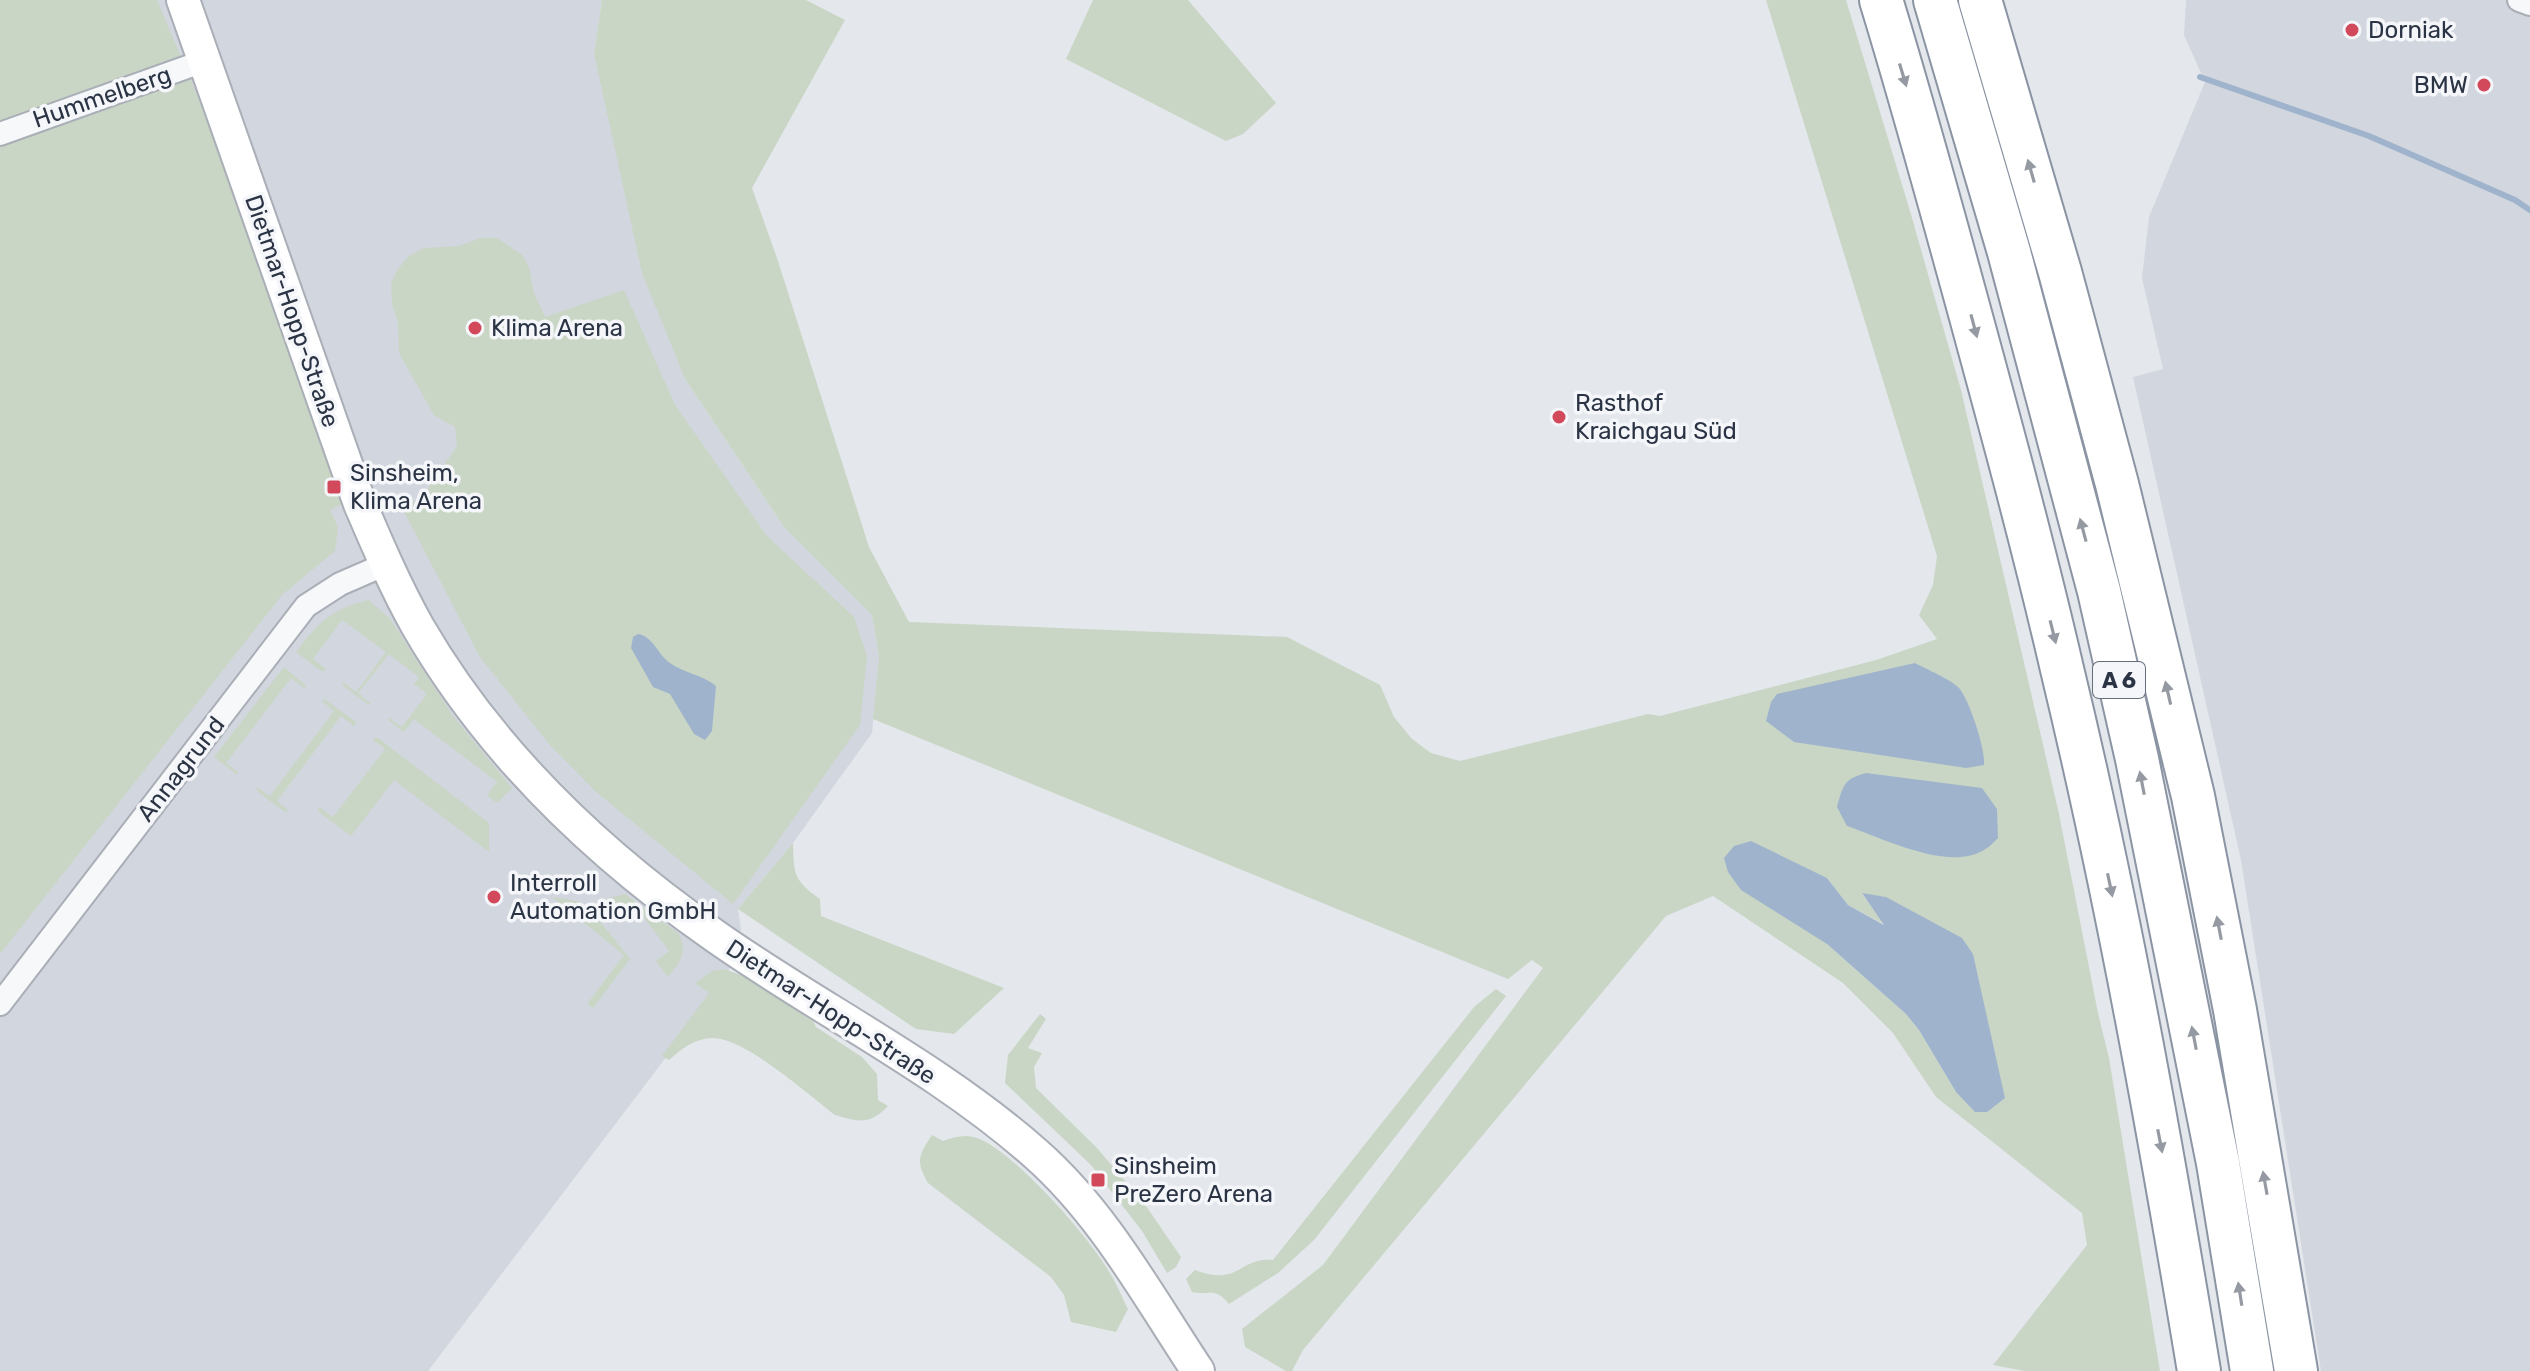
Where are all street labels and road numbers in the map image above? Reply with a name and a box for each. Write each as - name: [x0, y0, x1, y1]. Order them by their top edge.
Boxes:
- street label: Hummelberg: [29, 60, 175, 134]
- street label: Dietmar-Hopp-Straße: [239, 191, 345, 431]
- road number: A 6: [2093, 662, 2145, 698]
- street label: Annagrund: [131, 711, 231, 827]
- street label: Dietmar-Hopp-Straße: [721, 934, 941, 1090]

